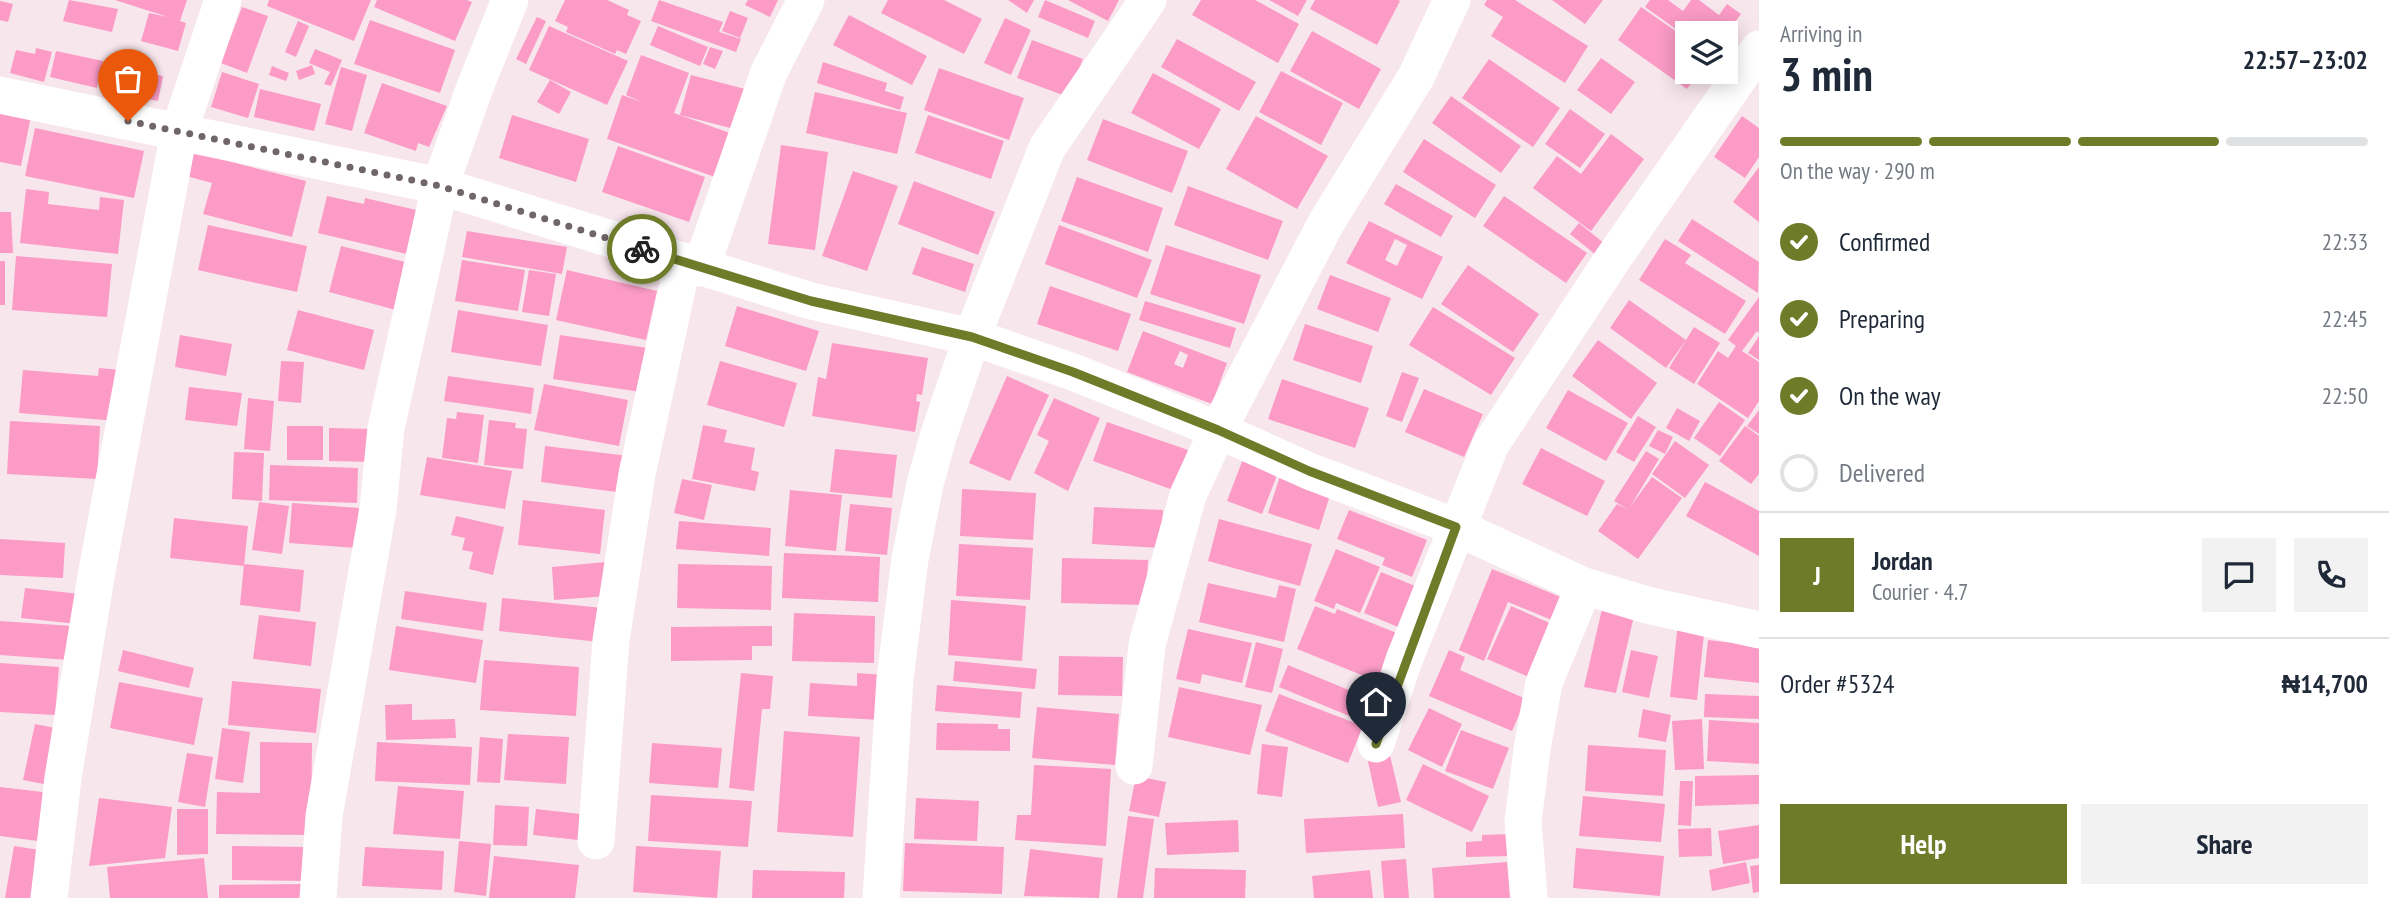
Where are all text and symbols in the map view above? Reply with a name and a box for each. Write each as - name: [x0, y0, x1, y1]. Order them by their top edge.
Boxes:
- text: Arriving in: [1780, 19, 1862, 48]
- map controls: [1675, 21, 1738, 84]
- button: layers: [1675, 21, 1738, 84]
- text: 22:57–23:02: [2243, 43, 2368, 76]
- text: 3 min: [1780, 44, 1873, 104]
- pin: [98, 49, 158, 121]
- icon: bag: [109, 60, 147, 98]
- text: On the way · 290 m: [1780, 156, 1935, 185]
- courier: [607, 214, 677, 284]
- icon: check: [1780, 223, 1818, 261]
- text: Confirmed: [1839, 225, 1930, 258]
- text: 22:33: [2322, 227, 2368, 256]
- icon: bike: [623, 230, 661, 268]
- icon: check: [1780, 300, 1818, 338]
- text: Preparing: [1839, 302, 1925, 335]
- text: 22:45: [2322, 304, 2368, 333]
- icon: check: [1780, 377, 1818, 415]
- text: On the way: [1839, 379, 1941, 412]
- text: 22:50: [2322, 381, 2368, 410]
- text: Delivered: [1839, 456, 1925, 489]
- button: chat: [2202, 538, 2276, 612]
- button: phone: [2294, 538, 2368, 612]
- text: Jordan: [1872, 544, 1933, 577]
- text: J: [1813, 559, 1821, 592]
- text: Courier · 4.7: [1872, 577, 1968, 606]
- text: Order #5324: [1780, 667, 1895, 700]
- text: ₦14,700: [2281, 667, 2368, 700]
- pin: [1346, 672, 1406, 744]
- icon: home: [1357, 683, 1395, 721]
- button: Help: [1780, 804, 2067, 884]
- button: Share: [2081, 804, 2368, 884]

